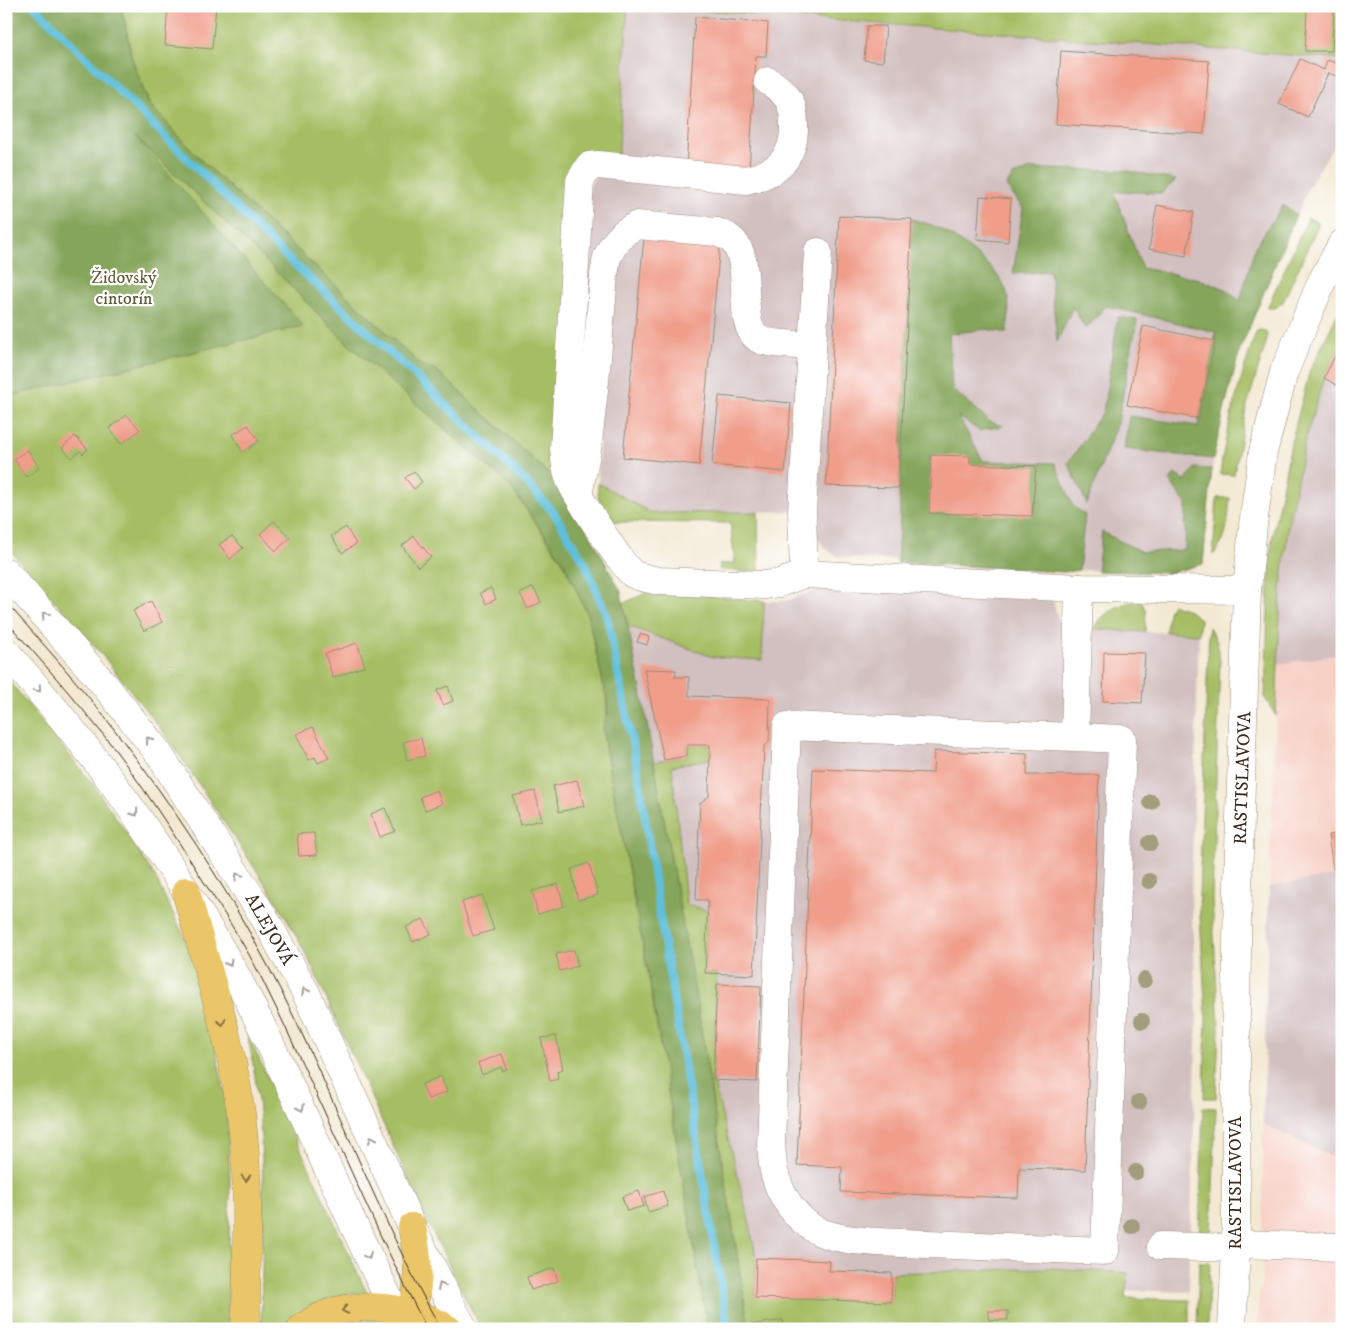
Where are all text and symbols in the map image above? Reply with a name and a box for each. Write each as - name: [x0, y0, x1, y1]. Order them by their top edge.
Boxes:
- park label: Židovský cintorín: [91, 266, 157, 310]
- one-way arrow: [42, 612, 51, 621]
- one-way arrow: [33, 683, 42, 692]
- street label: RASTISLAVOVA: [1230, 711, 1256, 845]
- one-way arrow: [145, 737, 154, 746]
- one-way arrow: [129, 807, 138, 817]
- one-way arrow: [235, 872, 244, 882]
- street label: ALEJOVÁ: [240, 889, 300, 970]
- one-way arrow: [223, 957, 233, 966]
- one-way arrow: [301, 987, 311, 996]
- one-way arrow: [217, 1018, 227, 1026]
- one-way arrow: [295, 1103, 306, 1112]
- street label: RASTISLAVOVA: [1225, 1116, 1247, 1250]
- one-way arrow: [368, 1135, 379, 1144]
- one-way arrow: [241, 1175, 252, 1183]
- one-way arrow: [362, 1251, 373, 1260]
- one-way arrow: [437, 1282, 447, 1291]
- one-way arrow: [341, 1304, 350, 1315]

